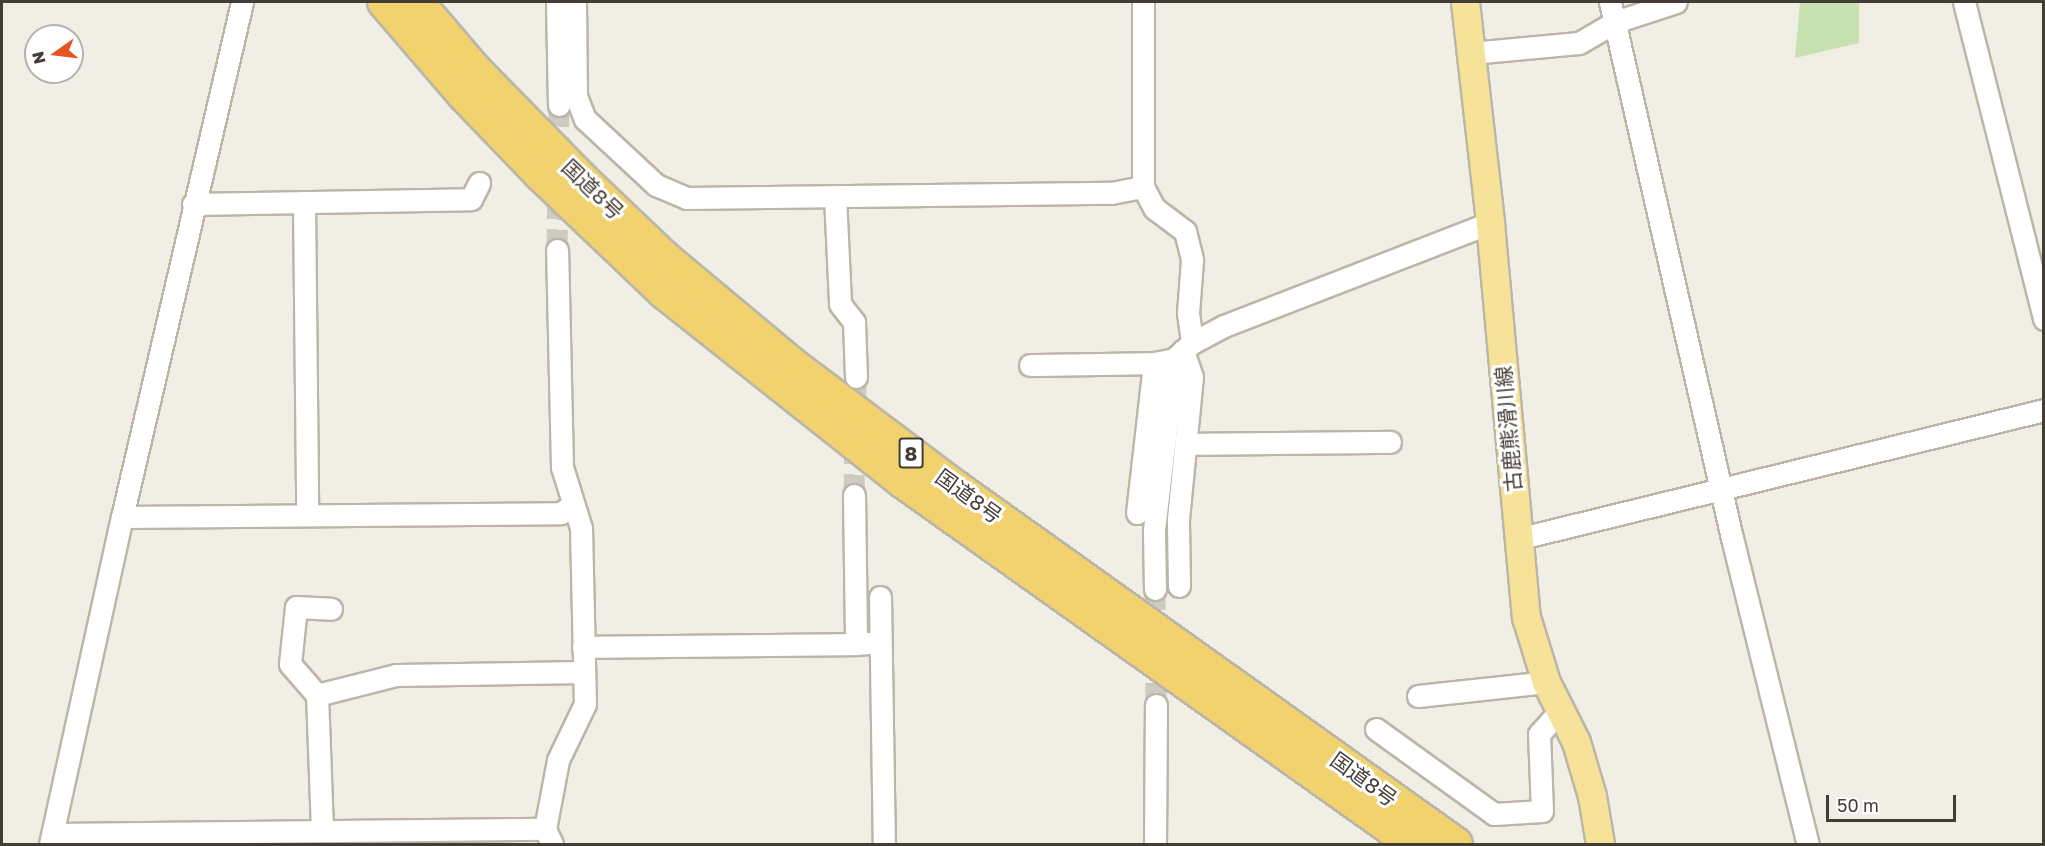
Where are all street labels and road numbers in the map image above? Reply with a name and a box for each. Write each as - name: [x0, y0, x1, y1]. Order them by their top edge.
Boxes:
- street label: 国道8号: [557, 154, 629, 224]
- street label: 古鹿熊滑川線: [1490, 365, 1526, 493]
- road number: 8: [898, 436, 924, 470]
- street label: 国道8号: [931, 464, 1007, 528]
- street label: 国道8号: [1326, 747, 1402, 811]

